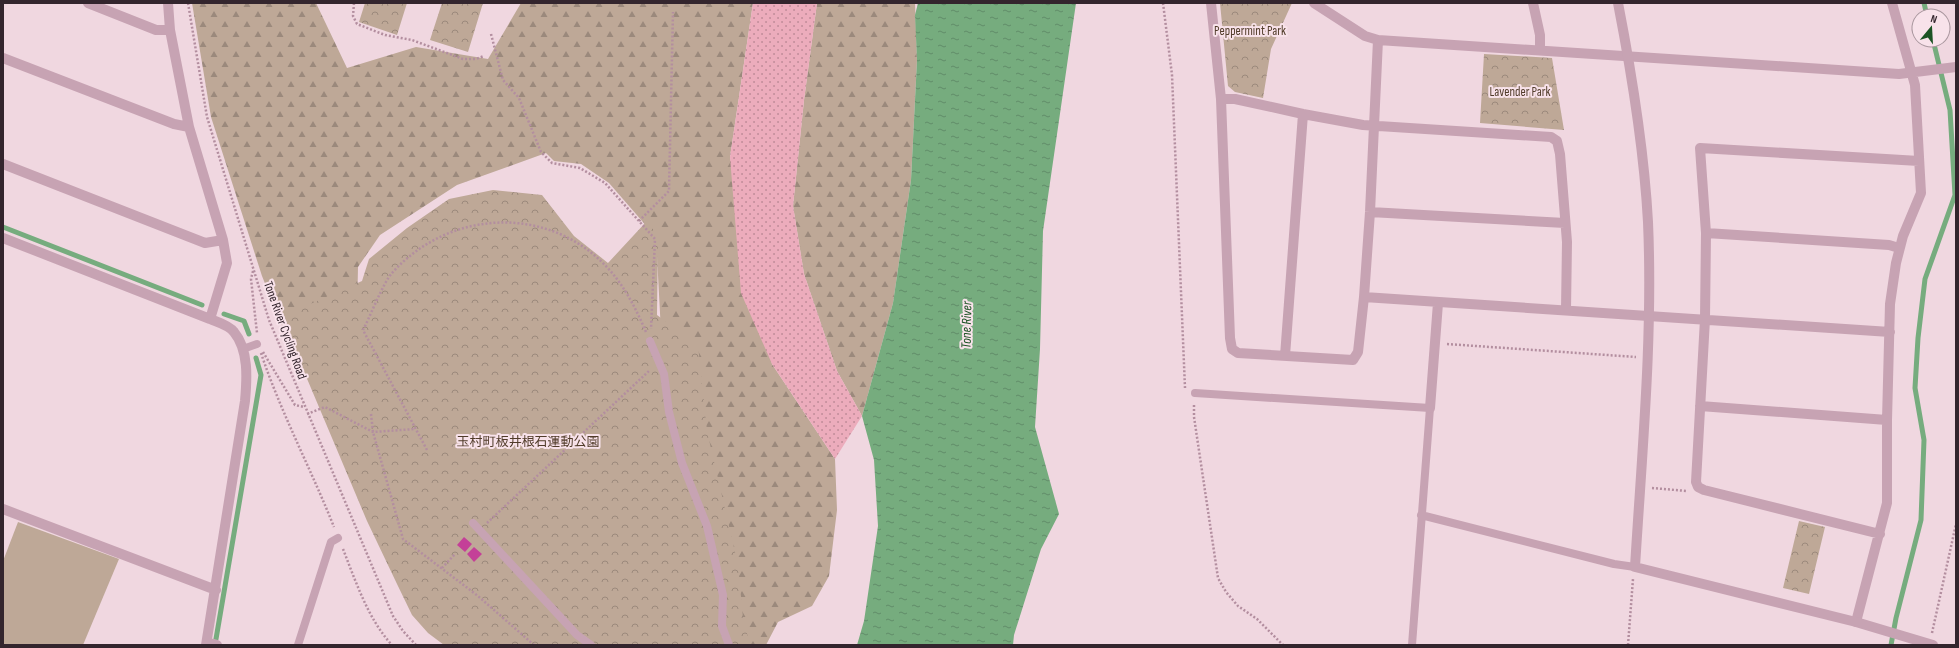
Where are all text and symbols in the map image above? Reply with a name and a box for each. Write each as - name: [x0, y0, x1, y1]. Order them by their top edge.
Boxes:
- north arrow: [1911, 8, 1951, 48]
- text: N: [1929, 12, 1939, 26]
- park label: Peppermint Park: [1214, 23, 1286, 39]
- park label: Lavender Park: [1490, 84, 1550, 100]
- street label: Tone River Cycling Road: [260, 279, 310, 381]
- water label: Tone River: [958, 300, 975, 349]
- park label: 玉村町板井根石運動公園: [456, 434, 600, 450]

